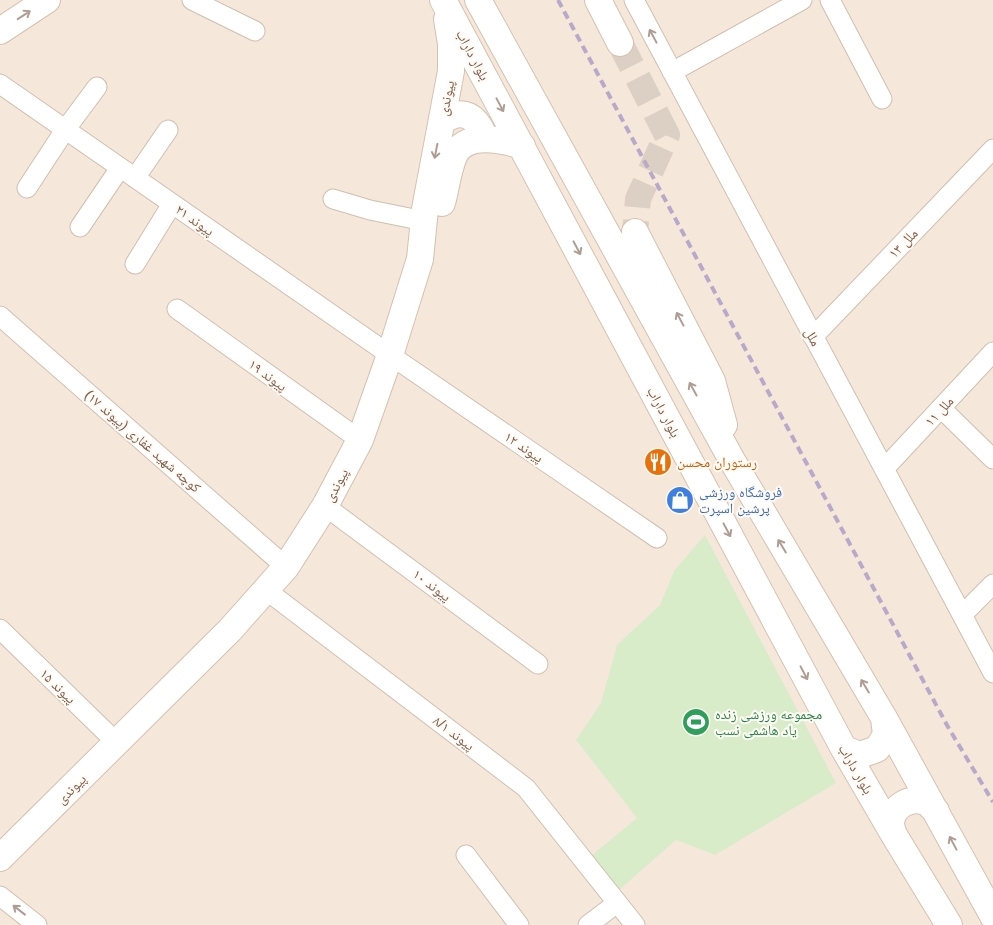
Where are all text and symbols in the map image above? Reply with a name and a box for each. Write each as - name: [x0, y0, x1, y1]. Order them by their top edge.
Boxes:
- one-way arrow: [16, 10, 30, 20]
- street label: بلوار داراب: [452, 27, 493, 84]
- one-way arrow: [647, 29, 657, 44]
- street label: پیوندی: [435, 79, 458, 117]
- one-way arrow: [495, 97, 505, 112]
- one-way arrow: [430, 143, 440, 159]
- street label: پیوند ۲۱: [172, 201, 218, 240]
- street label: ملل ۱۳: [885, 225, 921, 262]
- one-way arrow: [572, 240, 582, 254]
- one-way arrow: [675, 312, 685, 327]
- street label: ملل: [801, 325, 824, 349]
- street label: پیوند ۱۹: [245, 356, 290, 395]
- one-way arrow: [687, 383, 697, 397]
- street label: بلوار داراب: [643, 384, 684, 441]
- street label: کوچه شهید غفاری (پیوند ۱۷): [81, 386, 204, 497]
- street label: ملل ۱۱: [921, 393, 957, 430]
- street label: پیوند ۱۲: [501, 428, 547, 467]
- restaurant icon: رستوران محسن: [643, 447, 673, 477]
- place label: رستوران محسن: [677, 454, 757, 471]
- street label: پیوندی: [321, 465, 352, 505]
- place label: فروشگاه ورزشی پرشین اسپرت: [699, 484, 782, 517]
- shop icon: فروشگاه ورزشی پرشین اسپرت: [665, 485, 695, 515]
- one-way arrow: [723, 522, 733, 537]
- one-way arrow: [777, 539, 787, 553]
- street label: پیوند ۱۰: [409, 566, 454, 605]
- street label: پیوند ۱۵: [36, 665, 79, 708]
- one-way arrow: [799, 666, 809, 681]
- one-way arrow: [859, 679, 869, 693]
- place label: مجموعه ورزشی زنده یاد هاشمی نسب: [715, 706, 822, 739]
- sports icon: مجموعه ورزشی زنده یاد هاشمی نسب: [681, 707, 711, 737]
- street label: پیوند ۸/۱: [430, 712, 478, 755]
- street label: بلوار داراب: [834, 741, 877, 797]
- street label: پیوندی: [53, 771, 90, 808]
- one-way arrow: [948, 835, 958, 850]
- one-way arrow: [13, 905, 26, 916]

